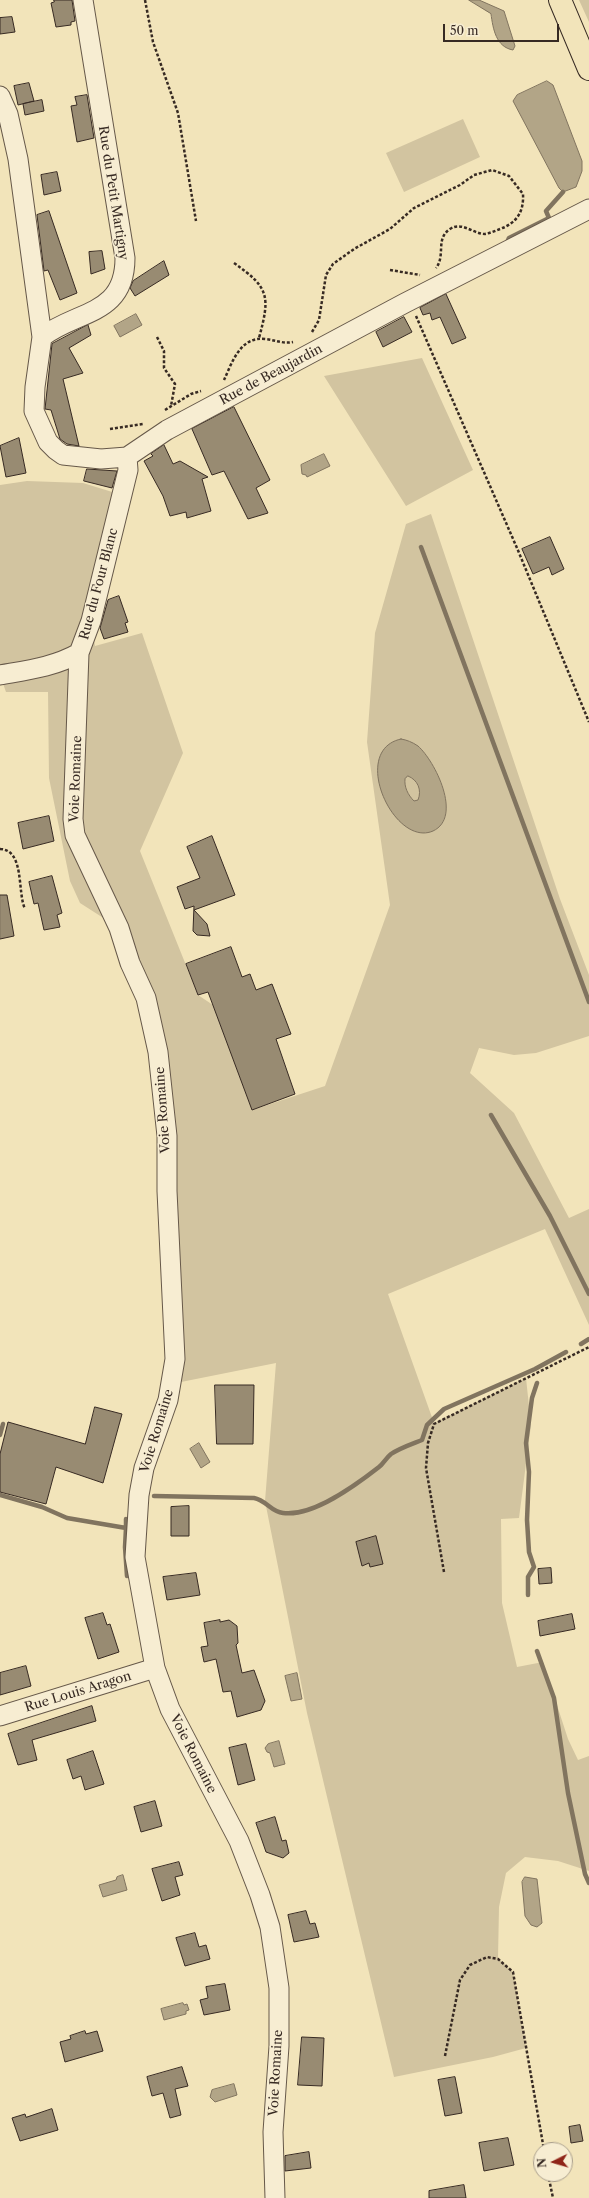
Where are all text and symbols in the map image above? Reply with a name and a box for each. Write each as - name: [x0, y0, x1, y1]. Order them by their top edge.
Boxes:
- scale bar: [445, 16, 561, 42]
- text: 50 m: [450, 23, 479, 38]
- street label: Rue du Petit Martigny: [95, 125, 131, 261]
- street label: Rue de Beaujardin: [217, 341, 325, 409]
- street label: Rue du Four Blanc: [77, 526, 121, 642]
- street label: Voie Romaine: [67, 735, 85, 823]
- street label: Voie Romaine: [152, 1066, 174, 1154]
- street label: Voie Romaine: [137, 1387, 177, 1475]
- street label: Rue Louis Aragon: [23, 1668, 133, 1716]
- street label: Voie Romaine: [166, 1712, 220, 1796]
- street label: Voie Romaine: [266, 2029, 286, 2117]
- north arrow: [533, 2142, 573, 2182]
- text: N: [535, 2158, 549, 2168]

